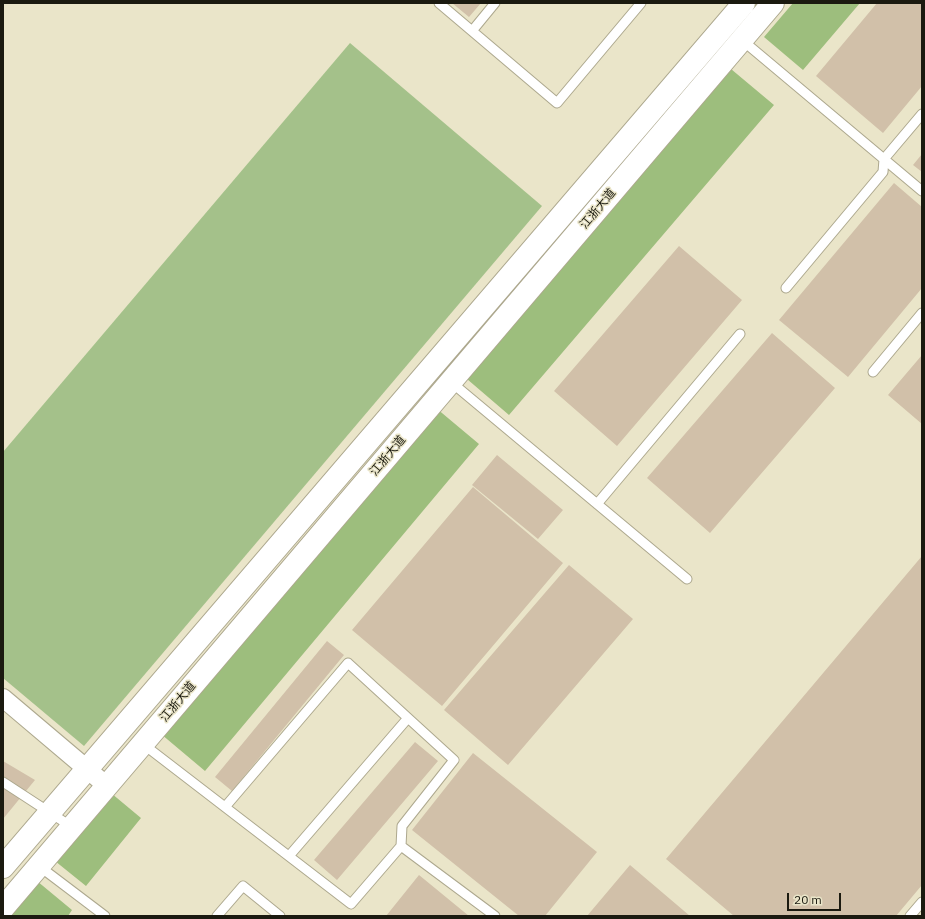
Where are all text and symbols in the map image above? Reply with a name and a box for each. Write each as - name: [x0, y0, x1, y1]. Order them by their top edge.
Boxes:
- street label: 江浙大道: [577, 186, 619, 232]
- street label: 江浙大道: [367, 433, 409, 479]
- street label: 江浙大道: [157, 679, 199, 725]
- scale bar: [789, 885, 843, 911]
- text: 20 m: [794, 892, 822, 907]

